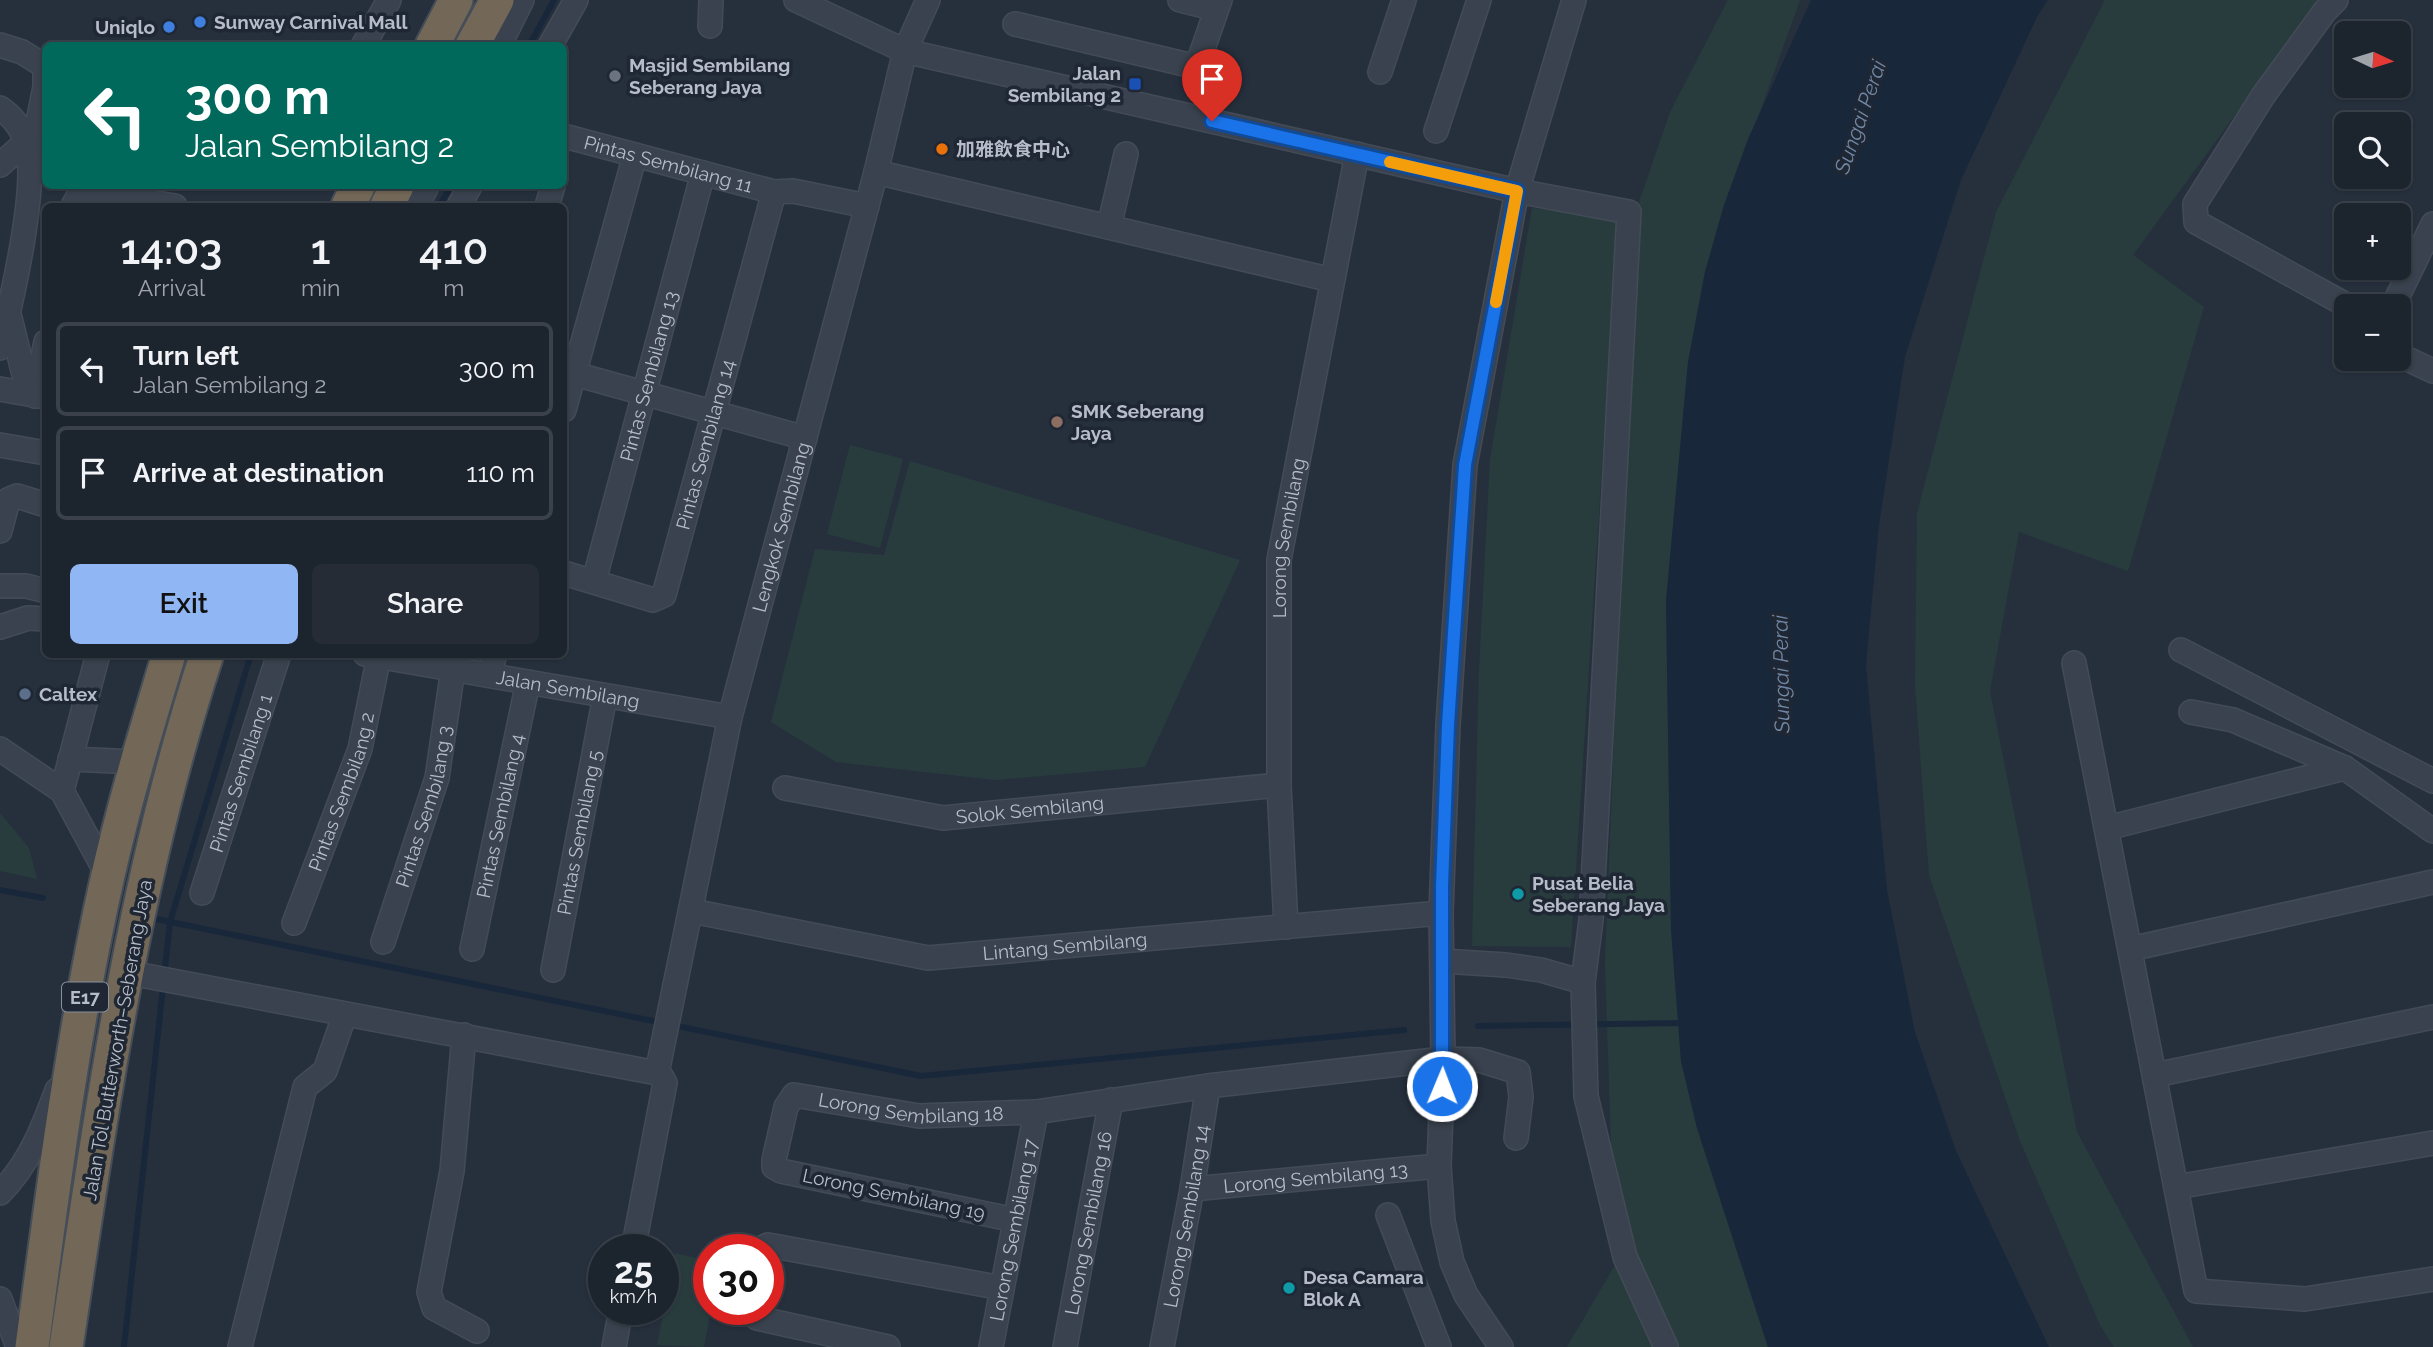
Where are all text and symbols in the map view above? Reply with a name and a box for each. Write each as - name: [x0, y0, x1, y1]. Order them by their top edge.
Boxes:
- place label: Sunway Carnival Mall: [214, 11, 408, 33]
- marker: Sunway Carnival Mall: [192, 14, 208, 30]
- place label: Uniqlo: [95, 16, 155, 38]
- marker: Uniqlo: [161, 19, 177, 35]
- north arrow: [2334, 21, 2412, 98]
- map controls: [2334, 21, 2411, 371]
- pin: [1182, 49, 1242, 121]
- place label: Masjid Sembilang Seberang Jaya: [629, 54, 790, 98]
- water label: Sungai Perai: [1829, 57, 1891, 178]
- icon: arrive: [1193, 60, 1231, 98]
- place label: Jalan Sembilang 2: [1008, 62, 1121, 106]
- text: 300 m: [185, 68, 330, 125]
- marker: Masjid Sembilang Seberang Jaya: [607, 68, 623, 84]
- icon: left: [70, 70, 161, 161]
- marker: Jalan Sembilang 2: [1127, 76, 1143, 92]
- button: search: [2334, 112, 2411, 189]
- text: Jalan Sembilang 2: [185, 127, 454, 164]
- street label: Pintas Sembilang 11: [582, 131, 755, 197]
- place label: 加雅飲食中心: [956, 138, 1070, 160]
- marker: 加雅飲食中心: [934, 141, 950, 157]
- button: +: [2334, 203, 2411, 280]
- text: 14:03: [121, 225, 222, 274]
- text: 1: [311, 225, 331, 274]
- text: 410: [419, 225, 488, 274]
- text: Arrival: [138, 274, 205, 301]
- text: min: [301, 274, 340, 301]
- text: m: [443, 274, 464, 301]
- street label: Pintas Sembilang 13: [615, 289, 682, 464]
- button: −: [2334, 294, 2411, 371]
- text: Turn left: [133, 341, 239, 371]
- icon: left: [74, 350, 112, 388]
- text: 300 m: [459, 354, 535, 384]
- street label: Pintas Sembilang 14: [671, 357, 739, 532]
- text: Jalan Sembilang 2: [133, 371, 327, 398]
- place label: SMK Seberang Jaya: [1071, 400, 1204, 444]
- marker: SMK Seberang Jaya: [1049, 414, 1065, 430]
- street label: Lengkok Sembilang: [748, 440, 814, 615]
- icon: arrive: [74, 454, 112, 492]
- street label: Lorong Sembilang: [1268, 456, 1309, 618]
- text: Arrive at destination: [133, 458, 384, 488]
- text: 110 m: [466, 458, 535, 488]
- button: Exit: [70, 564, 298, 644]
- button: Share: [312, 564, 539, 644]
- water label: Sungai Perai: [1767, 614, 1795, 734]
- street label: Jalan Sembilang: [495, 666, 641, 712]
- place label: Caltex: [39, 683, 98, 705]
- marker: Caltex: [17, 686, 33, 702]
- street label: Pintas Sembilang 1: [205, 691, 276, 855]
- street label: Pintas Sembilang 2: [304, 710, 378, 874]
- street label: Pintas Sembilang 3: [391, 724, 456, 890]
- street label: Pintas Sembilang 4: [472, 732, 528, 900]
- street label: Pintas Sembilang 5: [553, 748, 606, 917]
- street label: Solok Sembilang: [955, 791, 1105, 828]
- place label: Pusat Belia Seberang Jaya: [1532, 872, 1665, 916]
- street label: Jalan Tol Butterworth–Seberang Jaya: [78, 878, 156, 1202]
- marker: Pusat Belia Seberang Jaya: [1510, 886, 1526, 902]
- street label: Lintang Sembilang: [982, 928, 1148, 964]
- road number: E17: [62, 982, 108, 1012]
- position arrow: [1405, 1049, 1479, 1123]
- street label: Lorong Sembilang 18: [817, 1088, 1004, 1128]
- street label: Lorong Sembilang 14: [1159, 1123, 1213, 1309]
- street label: Lorong Sembilang 16: [1060, 1129, 1116, 1317]
- street label: Lorong Sembilang 17: [985, 1137, 1042, 1323]
- street label: Lorong Sembilang 13: [1222, 1158, 1409, 1197]
- street label: Lorong Sembilang 19: [801, 1164, 987, 1224]
- speed limit sign: 30: [693, 1234, 784, 1325]
- text: 25: [614, 1250, 653, 1291]
- place label: Desa Camara Blok A: [1303, 1266, 1424, 1310]
- marker: Desa Camara Blok A: [1281, 1280, 1297, 1296]
- text: km/h: [610, 1286, 657, 1307]

